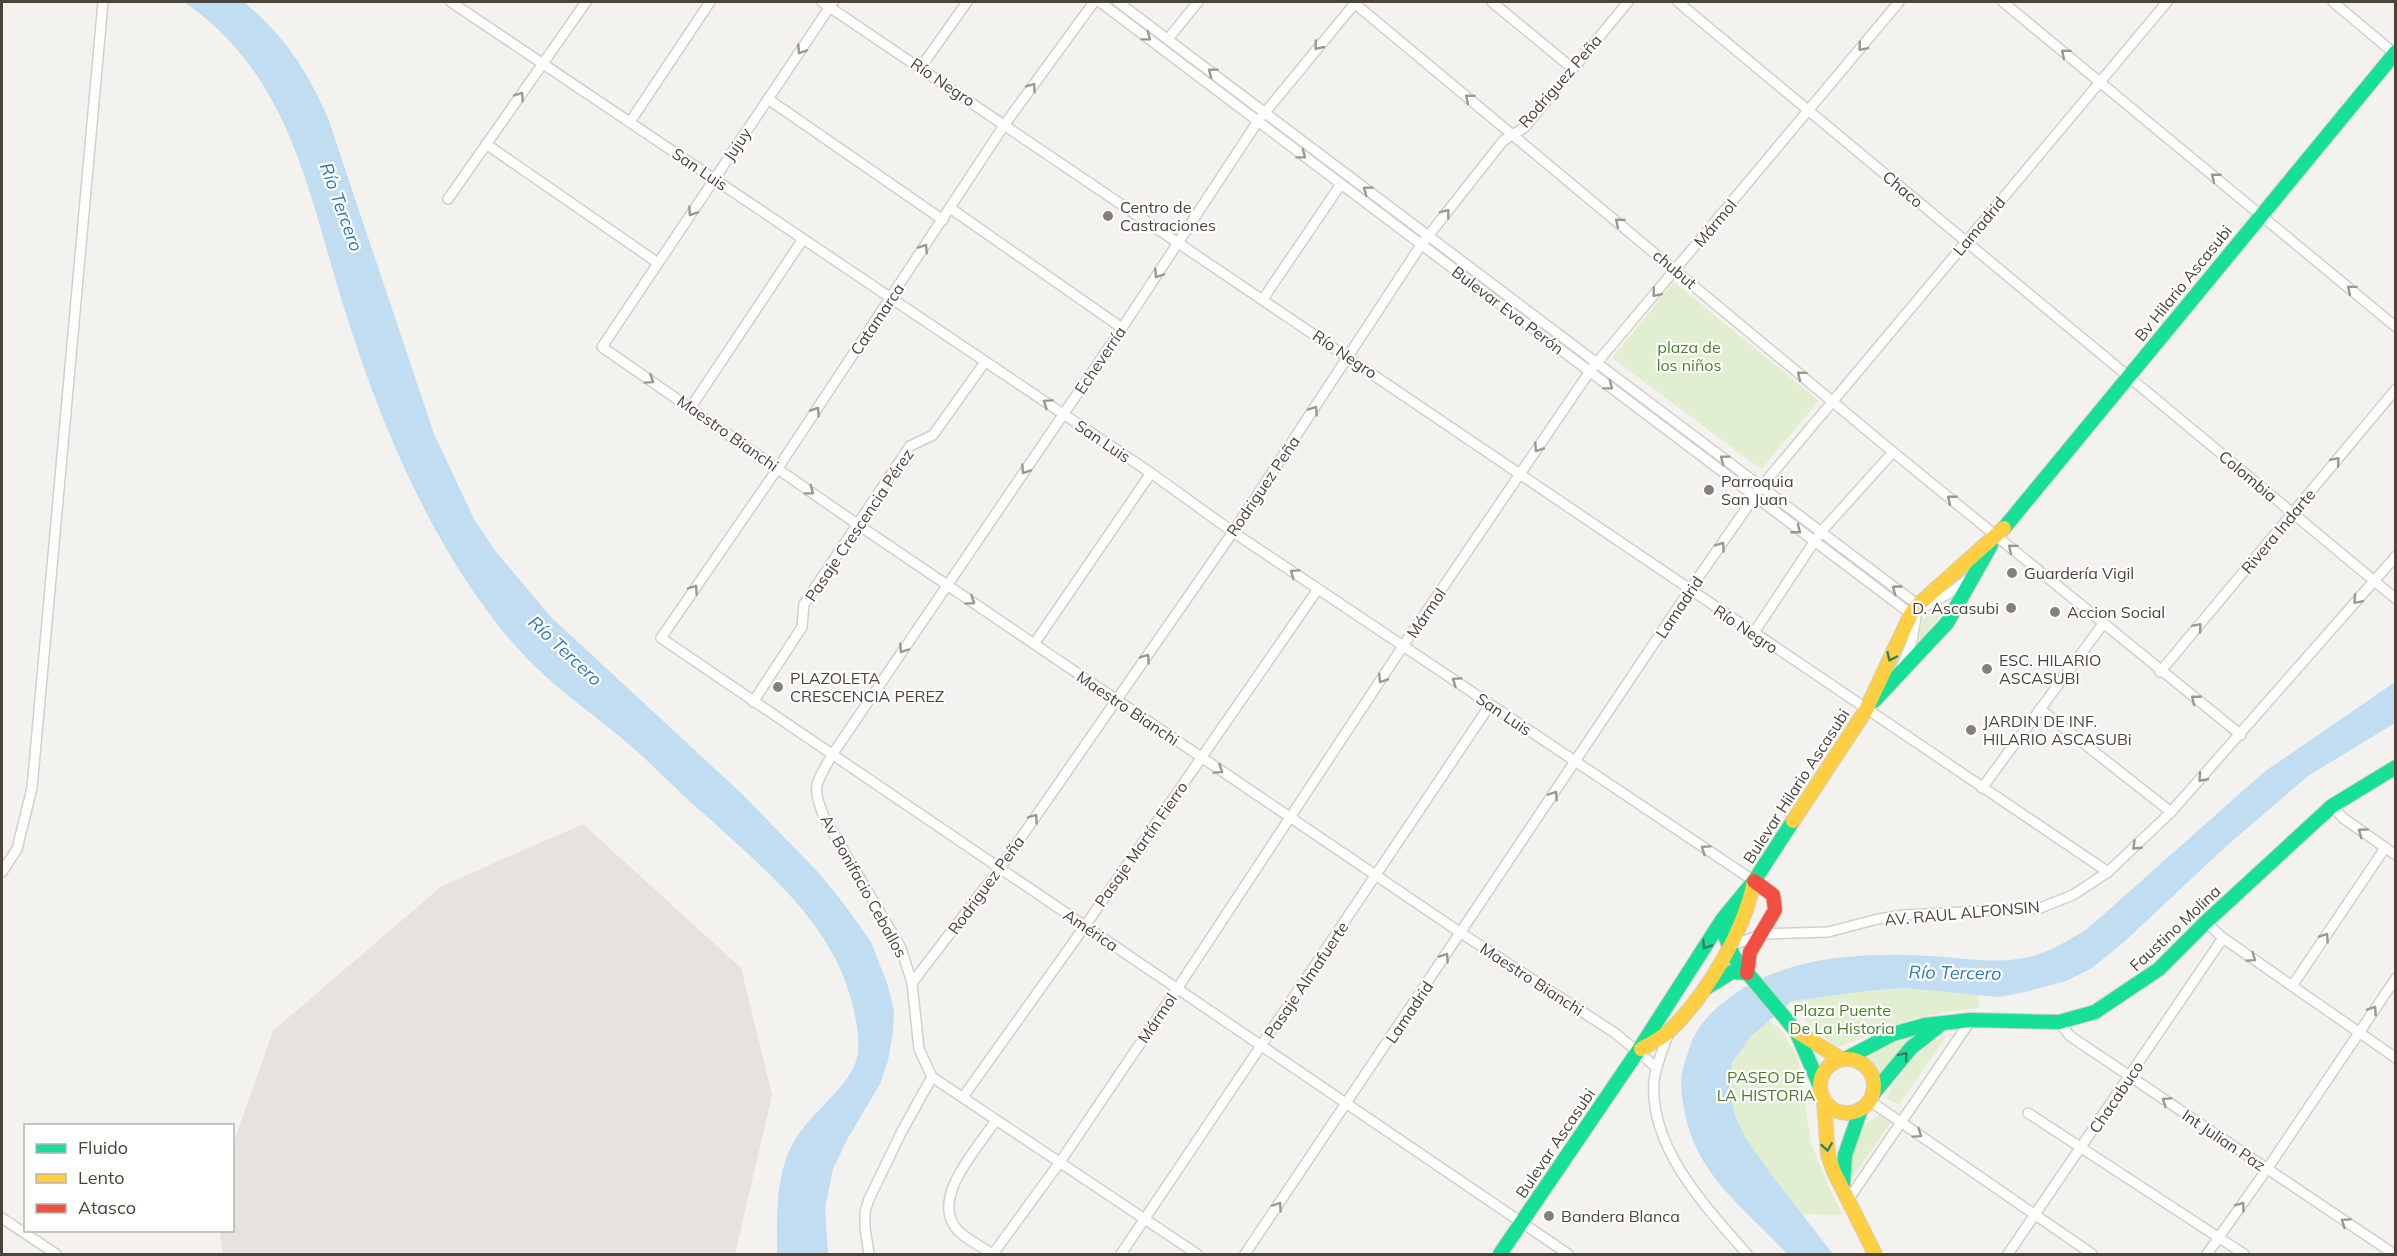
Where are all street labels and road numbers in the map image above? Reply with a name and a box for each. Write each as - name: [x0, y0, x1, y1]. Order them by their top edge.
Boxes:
- street label: Rodriguez Peña: [1514, 30, 1606, 132]
- street label: Río Negro: [907, 53, 979, 111]
- street label: Jujuy: [719, 123, 756, 165]
- street label: San Luis: [668, 143, 732, 195]
- street label: Chaco: [1879, 166, 1927, 212]
- street label: Lamadrid: [1949, 192, 2009, 260]
- street label: Mármol: [1689, 195, 1741, 251]
- street label: Bv Hilario Ascasubi: [2130, 221, 2236, 345]
- street label: chubut: [1649, 245, 1701, 293]
- street label: Bulevar Eva Perón: [1448, 261, 1568, 359]
- street label: Catamarca: [846, 279, 908, 359]
- street label: Echeverría: [1070, 322, 1130, 398]
- street label: Río Negro: [1309, 325, 1381, 383]
- street label: Maestro Bianchi: [673, 391, 783, 475]
- street label: San Luis: [1071, 415, 1135, 467]
- street label: Rodriguez Peña: [1222, 432, 1304, 540]
- street label: Pasaje Crescencia Pérez: [800, 445, 918, 605]
- street label: Colombia: [2215, 446, 2281, 506]
- street label: Rivera Indarte: [2237, 484, 2319, 578]
- street label: Lamadrid: [1651, 572, 1707, 642]
- street label: Mármol: [1402, 584, 1450, 642]
- street label: Río Negro: [1710, 600, 1782, 658]
- street label: Maestro Bianchi: [1073, 666, 1183, 750]
- street label: San Luis: [1472, 688, 1536, 740]
- street label: Bulevar Hilario Ascasubi: [1738, 705, 1854, 867]
- street label: Pasaje Martín Fierro: [1090, 777, 1192, 911]
- street label: Av Bonifacio Ceballos: [816, 811, 912, 961]
- street label: Rodriguez Peña: [944, 832, 1028, 938]
- street label: Faustino Molina: [2125, 881, 2225, 975]
- street label: AV. RAUL ALFONSIN: [1884, 896, 2040, 930]
- street label: América: [1060, 904, 1122, 956]
- street label: Pasaje Almafuerte: [1259, 918, 1353, 1042]
- street label: Maestro Bianchi: [1477, 938, 1587, 1020]
- street label: Lamadrid: [1381, 977, 1437, 1047]
- street label: Mármol: [1133, 989, 1181, 1047]
- street label: Chacabuco: [2084, 1057, 2148, 1137]
- street label: Bulevar Ascasubi: [1511, 1084, 1599, 1202]
- street label: Int Julian Paz: [2178, 1105, 2270, 1175]

